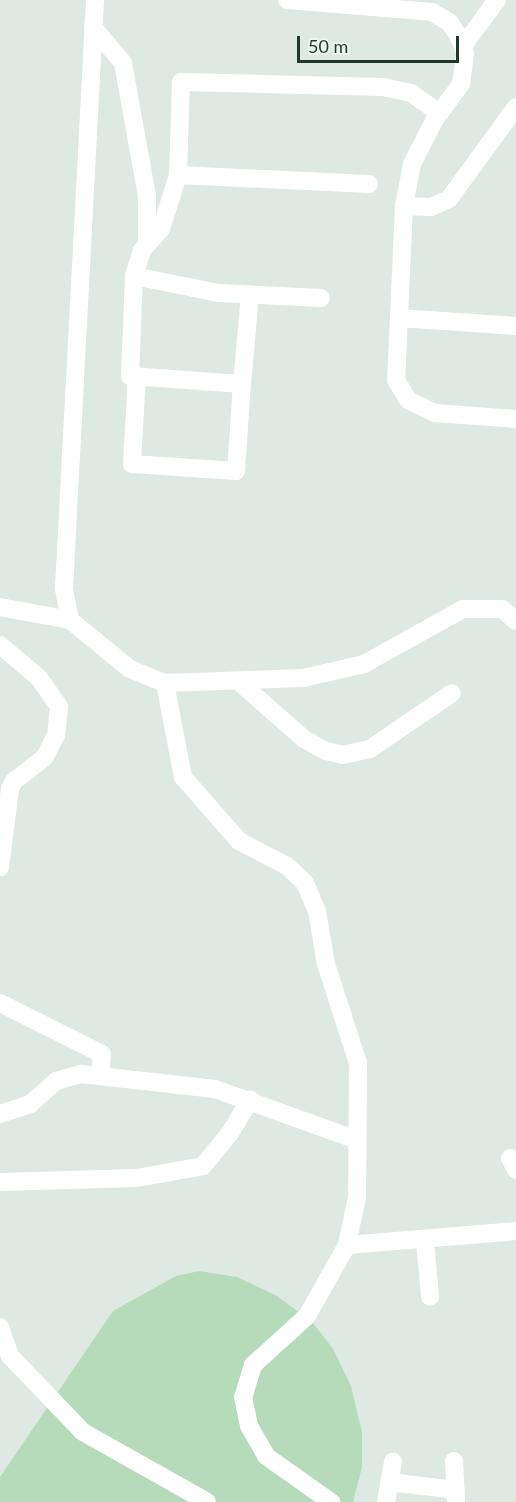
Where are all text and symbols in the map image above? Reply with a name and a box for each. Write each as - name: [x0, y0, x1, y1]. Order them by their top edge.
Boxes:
- scale bar: [300, 24, 462, 62]
- text: 50 m: [308, 35, 348, 57]

